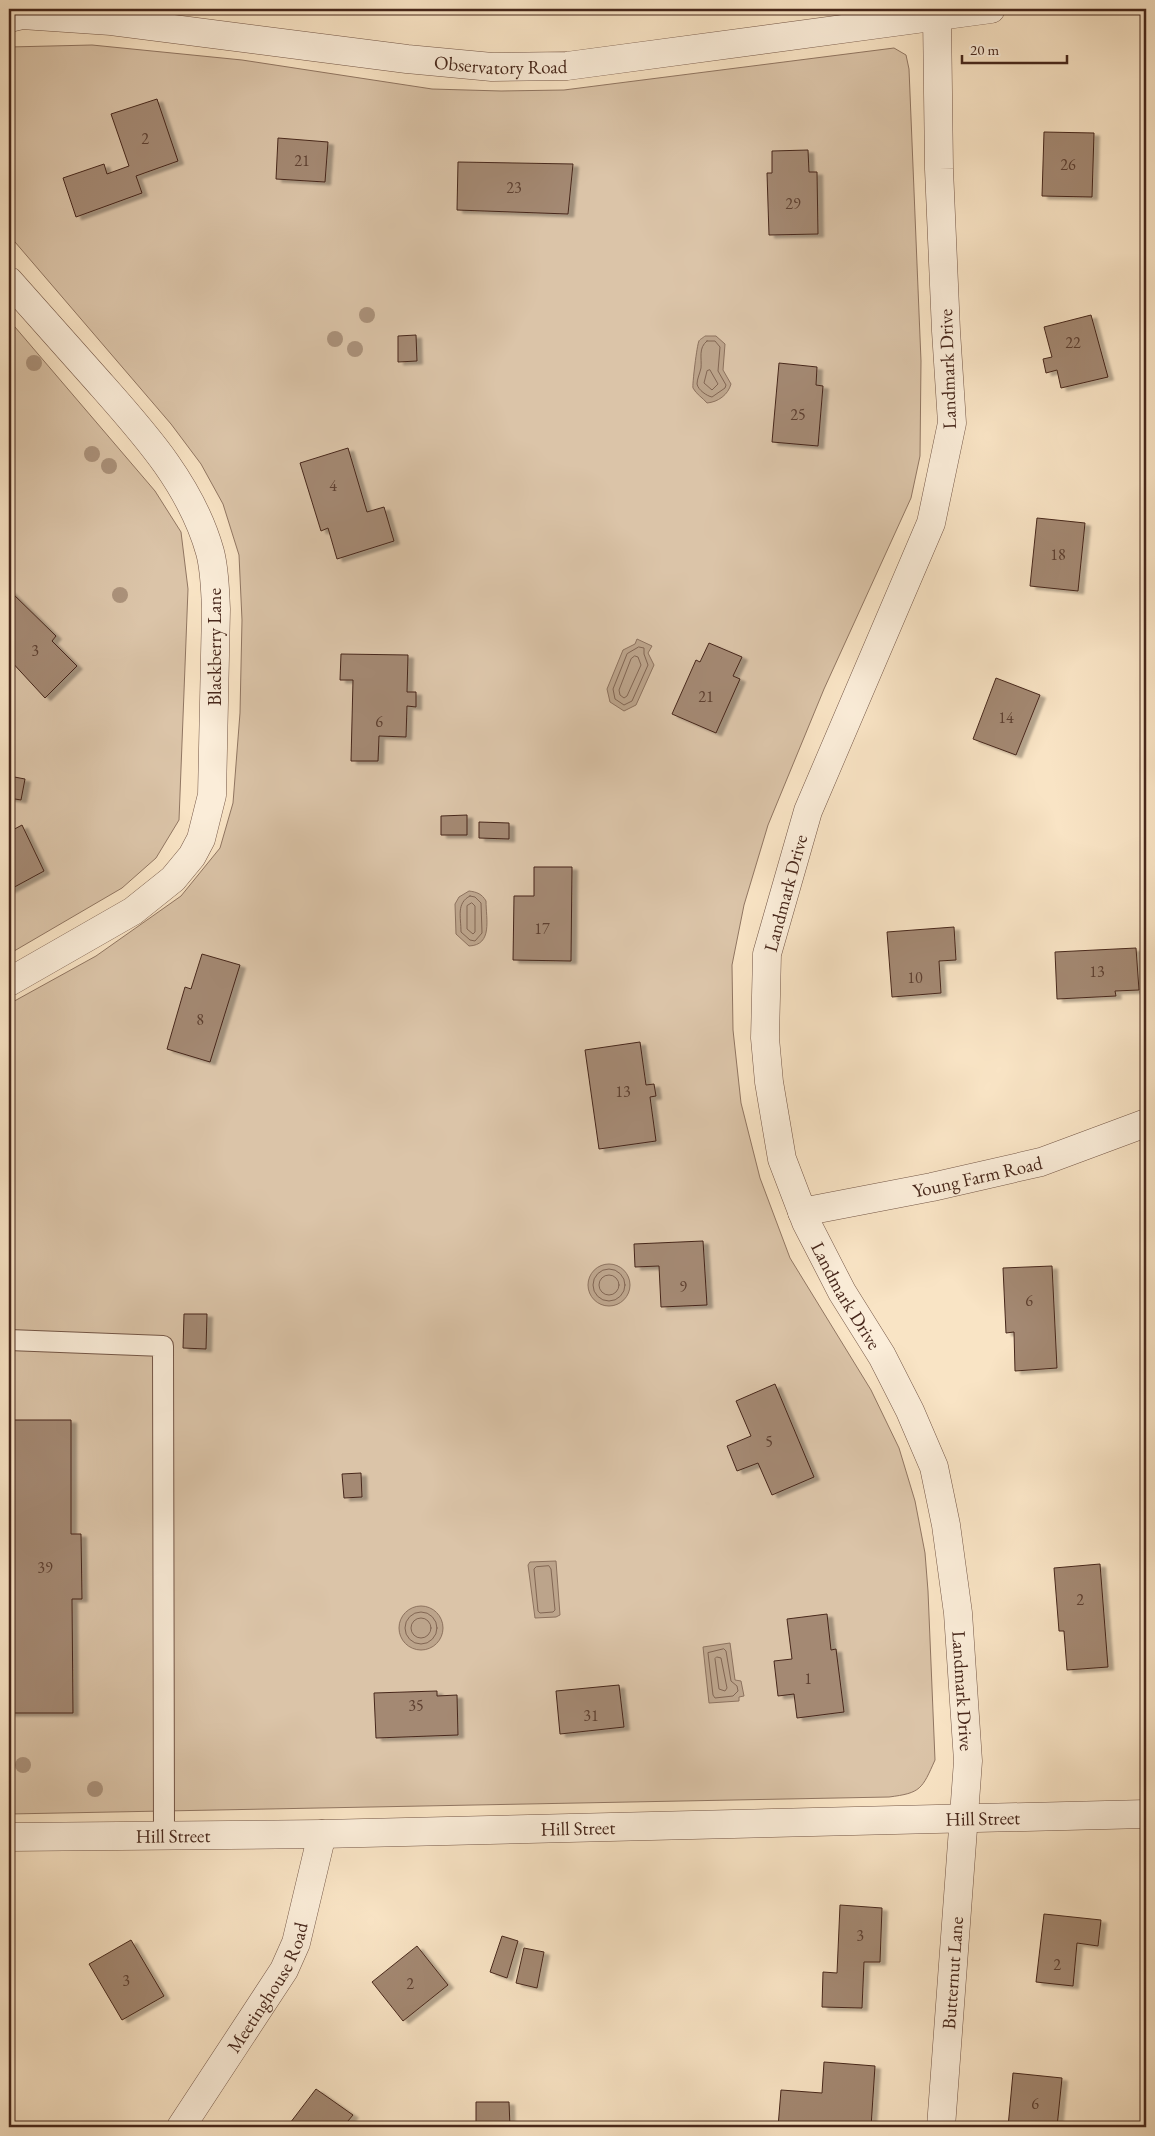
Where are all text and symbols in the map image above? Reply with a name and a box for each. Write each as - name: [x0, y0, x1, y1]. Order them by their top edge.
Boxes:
- scale bar: [962, 32, 1068, 64]
- text: 20 m: [970, 40, 999, 59]
- street label: Observatory Road: [433, 50, 568, 80]
- house number: 2: [141, 128, 149, 149]
- house number: 21: [294, 150, 310, 171]
- house number: 26: [1060, 154, 1076, 175]
- house number: 23: [506, 177, 522, 198]
- house number: 29: [785, 193, 801, 214]
- street label: Landmark Drive: [933, 308, 962, 430]
- house number: 22: [1065, 332, 1081, 353]
- house number: 25: [790, 404, 806, 425]
- house number: 4: [329, 475, 337, 496]
- house number: 18: [1050, 544, 1066, 565]
- street label: Blackberry Lane: [202, 588, 227, 706]
- house number: 3: [31, 640, 39, 661]
- house number: 21: [698, 686, 714, 707]
- house number: 14: [998, 707, 1014, 728]
- house number: 6: [375, 711, 383, 732]
- street label: Landmark Drive: [758, 832, 813, 954]
- house number: 17: [534, 918, 550, 939]
- house number: 13: [1089, 961, 1105, 982]
- house number: 10: [907, 967, 923, 988]
- house number: 8: [196, 1009, 204, 1030]
- house number: 13: [615, 1081, 631, 1102]
- street label: Young Farm Road: [911, 1150, 1045, 1203]
- street label: Landmark Drive: [805, 1237, 887, 1354]
- house number: 9: [679, 1276, 687, 1297]
- house number: 6: [1025, 1290, 1033, 1311]
- house number: 5: [765, 1431, 773, 1452]
- house number: 39: [37, 1557, 53, 1578]
- house number: 2: [1076, 1589, 1084, 1610]
- street label: Landmark Drive: [946, 1630, 979, 1752]
- house number: 1: [804, 1668, 812, 1689]
- house number: 35: [408, 1695, 424, 1716]
- house number: 31: [583, 1705, 599, 1726]
- street label: Hill Street: [945, 1805, 1021, 1832]
- street label: Hill Street: [540, 1815, 616, 1842]
- street label: Hill Street: [135, 1823, 211, 1849]
- street label: Butternut Lane: [936, 1916, 969, 2030]
- street label: Meetinghouse Road: [221, 1919, 314, 2058]
- house number: 3: [856, 1925, 864, 1946]
- house number: 2: [1053, 1954, 1061, 1975]
- house number: 3: [122, 1970, 130, 1991]
- house number: 2: [406, 1973, 414, 1994]
- house number: 6: [1031, 2093, 1039, 2114]

